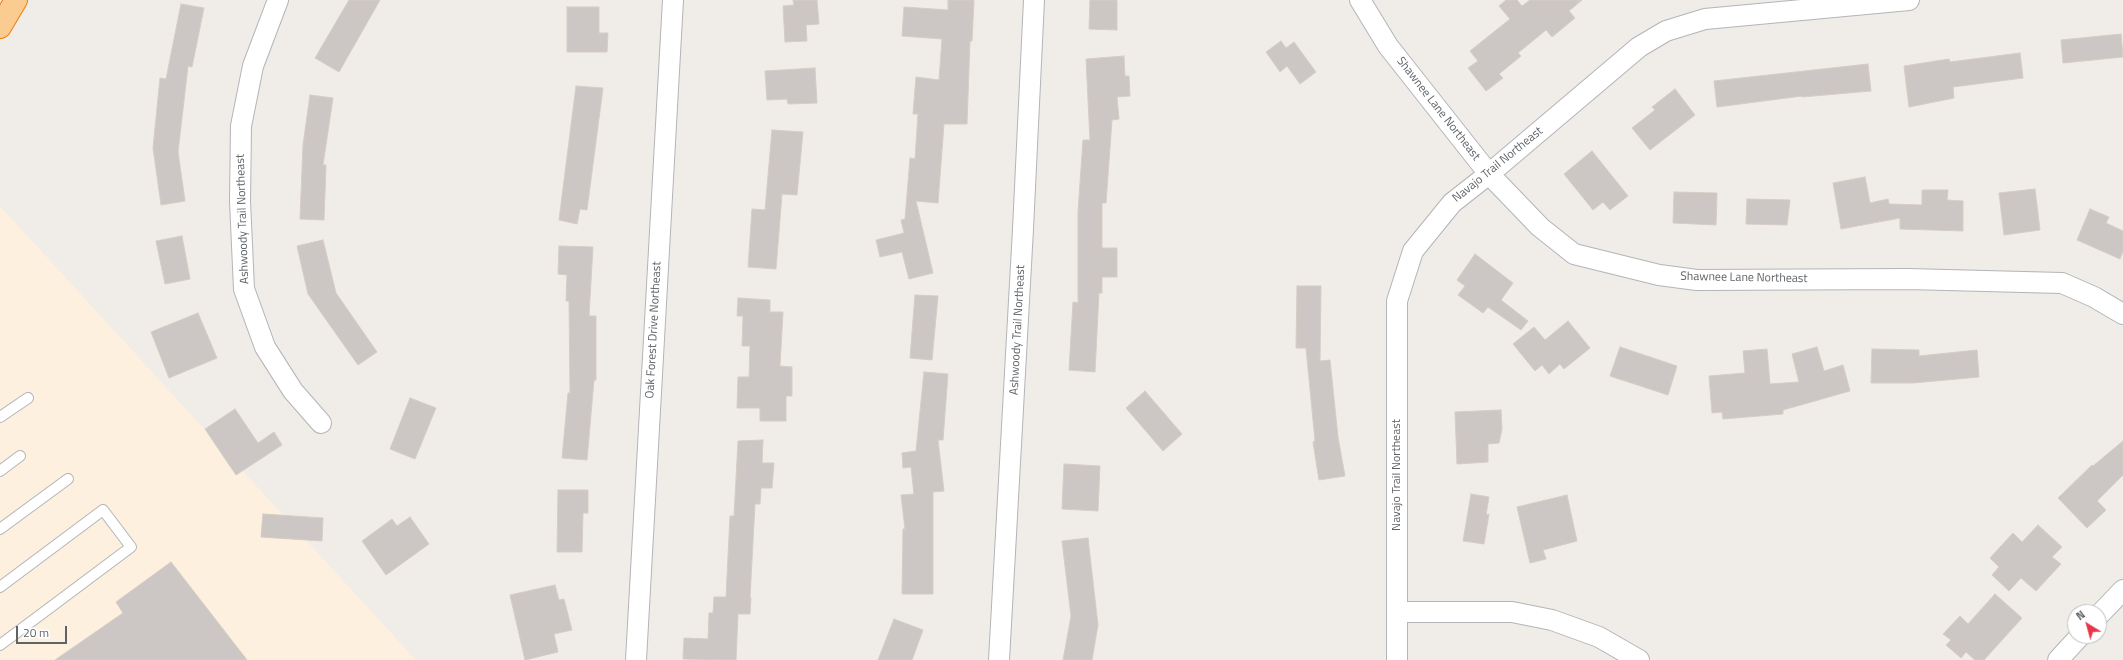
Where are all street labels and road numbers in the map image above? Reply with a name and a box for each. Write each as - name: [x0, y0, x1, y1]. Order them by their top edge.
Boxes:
- street label: Shawnee Lane Northeast: [1393, 54, 1483, 164]
- street label: Navajo Trail Northeast: [1450, 124, 1546, 206]
- street label: Ashwoody Trail Northeast: [234, 154, 252, 284]
- street label: Oak Forest Drive Northeast: [643, 261, 665, 399]
- street label: Ashwoody Trail Northeast: [1007, 265, 1029, 395]
- street label: Shawnee Lane Northeast: [1680, 270, 1808, 286]
- street label: Navajo Trail Northeast: [1390, 419, 1404, 531]

